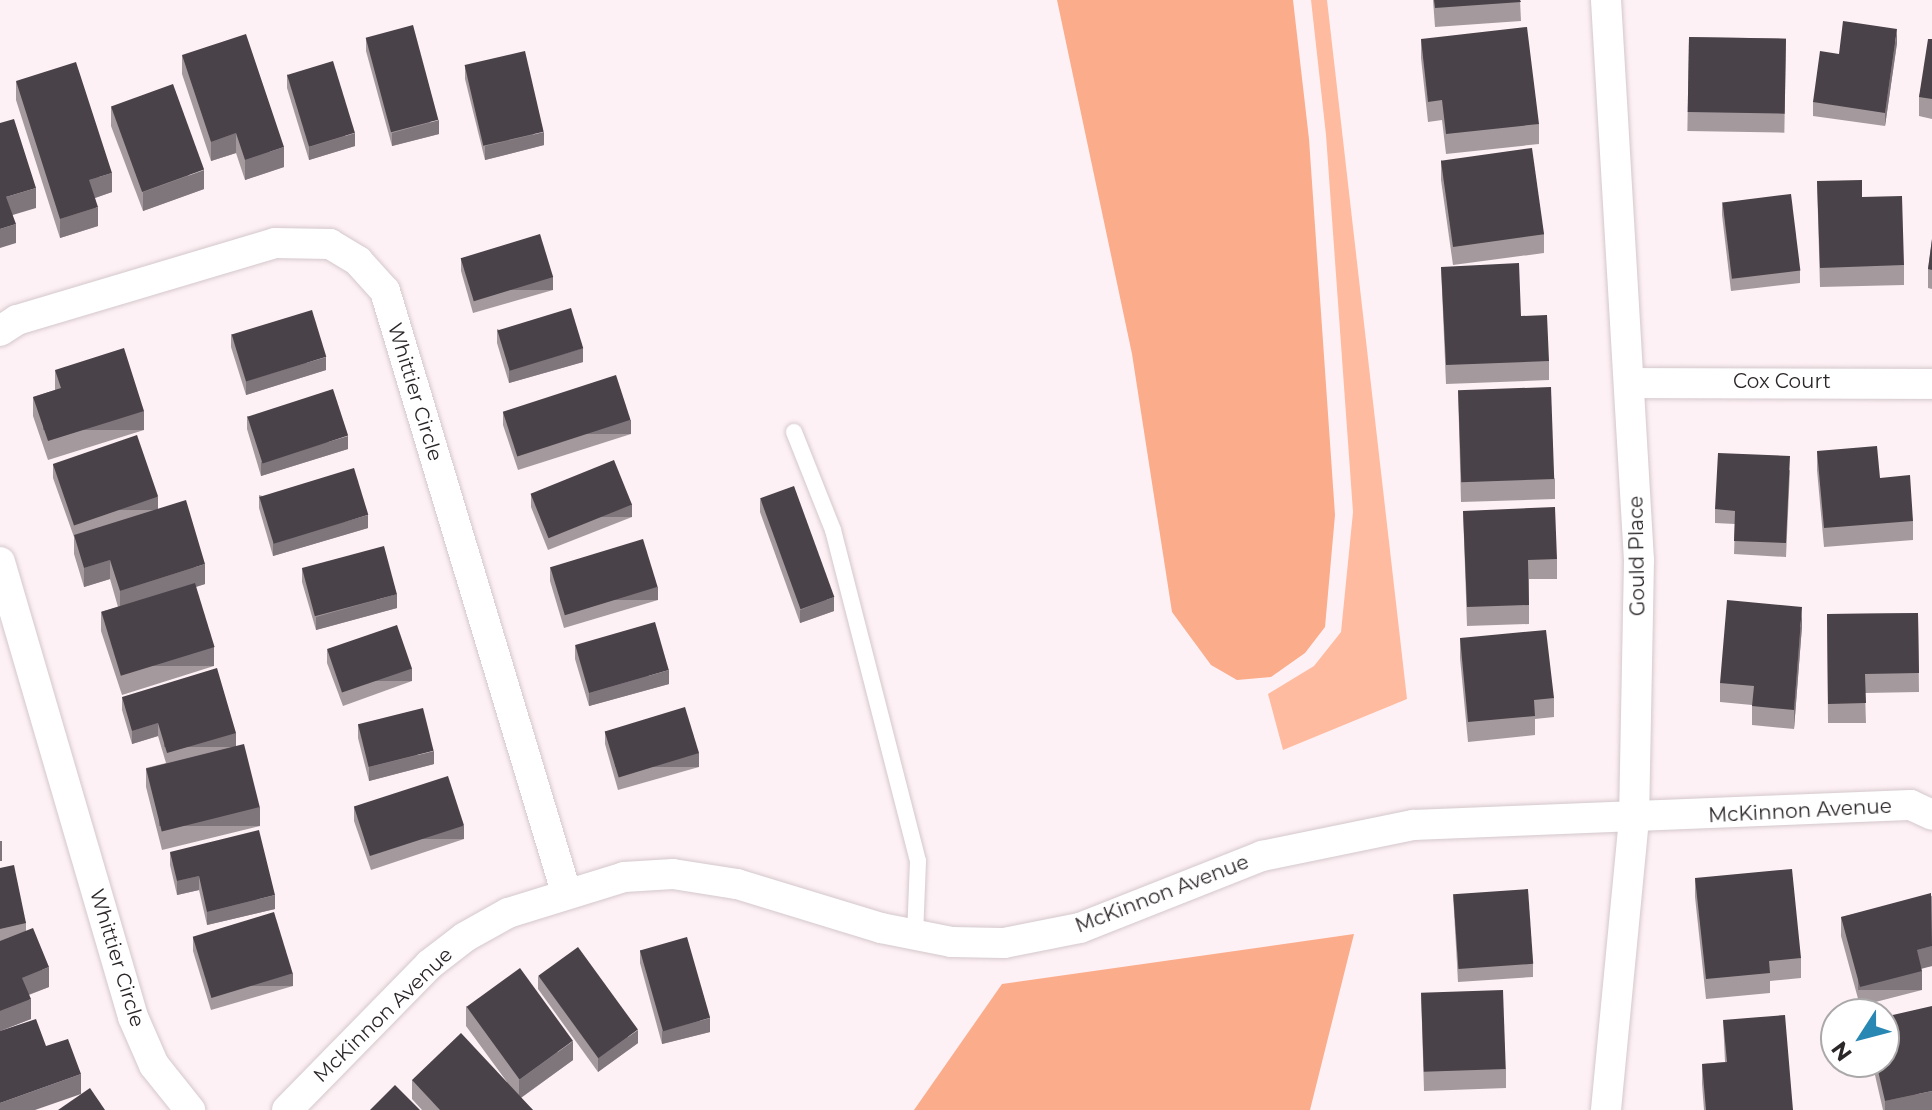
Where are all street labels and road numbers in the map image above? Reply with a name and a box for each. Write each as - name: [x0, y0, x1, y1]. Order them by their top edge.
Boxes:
- street label: Whittier Circle: [383, 320, 447, 464]
- street label: Cox Court: [1733, 369, 1831, 393]
- street label: Gould Place: [1624, 496, 1650, 616]
- street label: McKinnon Avenue: [1708, 794, 1892, 828]
- street label: McKinnon Avenue: [1072, 850, 1252, 938]
- street label: Whittier Circle: [85, 886, 149, 1030]
- street label: McKinnon Avenue: [309, 943, 457, 1087]

